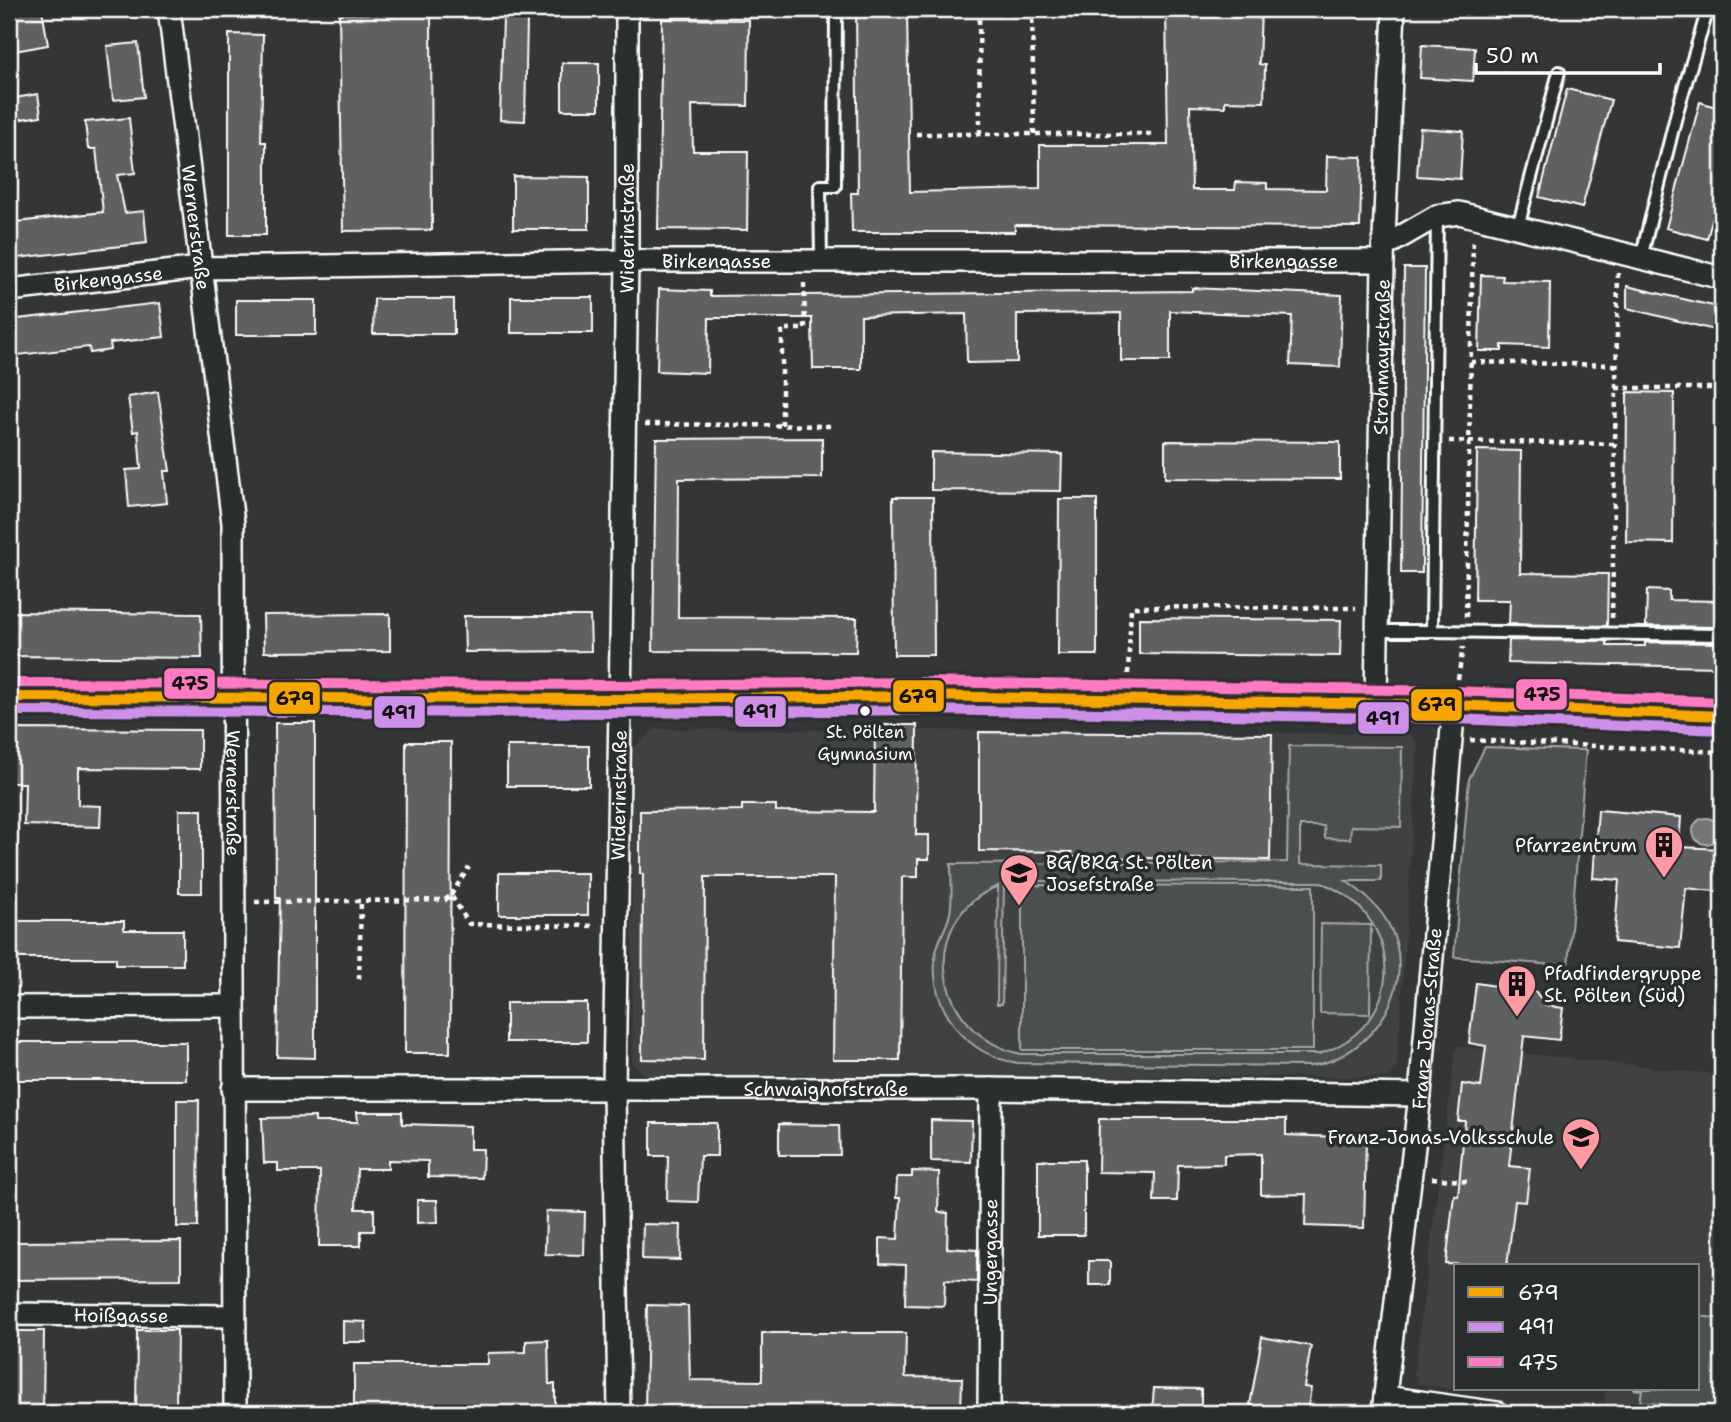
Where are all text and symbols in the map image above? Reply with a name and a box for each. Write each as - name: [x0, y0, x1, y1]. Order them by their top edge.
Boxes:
- scale bar: [1476, 32, 1659, 76]
- text: 50 m: [1486, 42, 1539, 70]
- street label: Wernerstraße: [175, 163, 216, 292]
- street label: Widerinstraße: [614, 163, 640, 294]
- street label: Birkengasse: [662, 249, 771, 274]
- street label: Birkengasse: [1229, 249, 1338, 274]
- street label: Birkengasse: [53, 260, 164, 298]
- street label: Strohmayrstraße: [1368, 279, 1396, 435]
- line badge: 475: [163, 667, 216, 700]
- text: 475: [171, 671, 209, 696]
- line badge: 475: [1515, 678, 1568, 711]
- line badge: 679: [892, 679, 945, 713]
- line badge: 679: [268, 681, 321, 715]
- text: 475: [1523, 682, 1561, 707]
- text: 679: [899, 684, 937, 709]
- text: 679: [276, 686, 314, 711]
- line badge: 679: [1410, 688, 1463, 722]
- text: 679: [1418, 692, 1456, 717]
- line badge: 491: [373, 695, 426, 729]
- line badge: 491: [734, 695, 787, 728]
- text: 491: [743, 699, 777, 724]
- text: 491: [382, 700, 416, 725]
- line badge: 491: [1357, 701, 1410, 735]
- marker: St. Pölten Gymnasium: [858, 704, 872, 718]
- text: 491: [1366, 706, 1400, 731]
- place label: St. Pölten Gymnasium: [817, 721, 913, 765]
- street label: Wernerstraße: [220, 730, 246, 856]
- street label: Widerinstraße: [606, 730, 633, 861]
- building icon: Pfarrzentrum: [1643, 824, 1685, 879]
- place label: Pfarrzentrum: [1515, 833, 1637, 858]
- place label: BG/BRG St. Pölten Josefstraße: [1046, 850, 1213, 897]
- school or university icon: BG/BRG St. Pölten Josefstraße: [998, 852, 1040, 907]
- street label: Franz Jonas-Straße: [1406, 926, 1448, 1111]
- place label: Pfadfindergruppe St. Pölten (Süd): [1544, 961, 1702, 1008]
- building icon: Pfadfindergruppe St. Pölten (Süd): [1496, 963, 1538, 1018]
- street label: Schwaighofstraße: [744, 1077, 908, 1102]
- school or university icon: Franz-Jonas-Volksschule: [1560, 1116, 1602, 1171]
- place label: Franz-Jonas-Volksschule: [1328, 1125, 1554, 1150]
- street label: Ungergasse: [978, 1199, 1003, 1305]
- legend: [1454, 1264, 1700, 1390]
- text: 679: [1518, 1279, 1559, 1307]
- street label: Hoißgasse: [73, 1303, 169, 1328]
- text: 491: [1518, 1313, 1555, 1341]
- text: 475: [1518, 1349, 1558, 1377]

